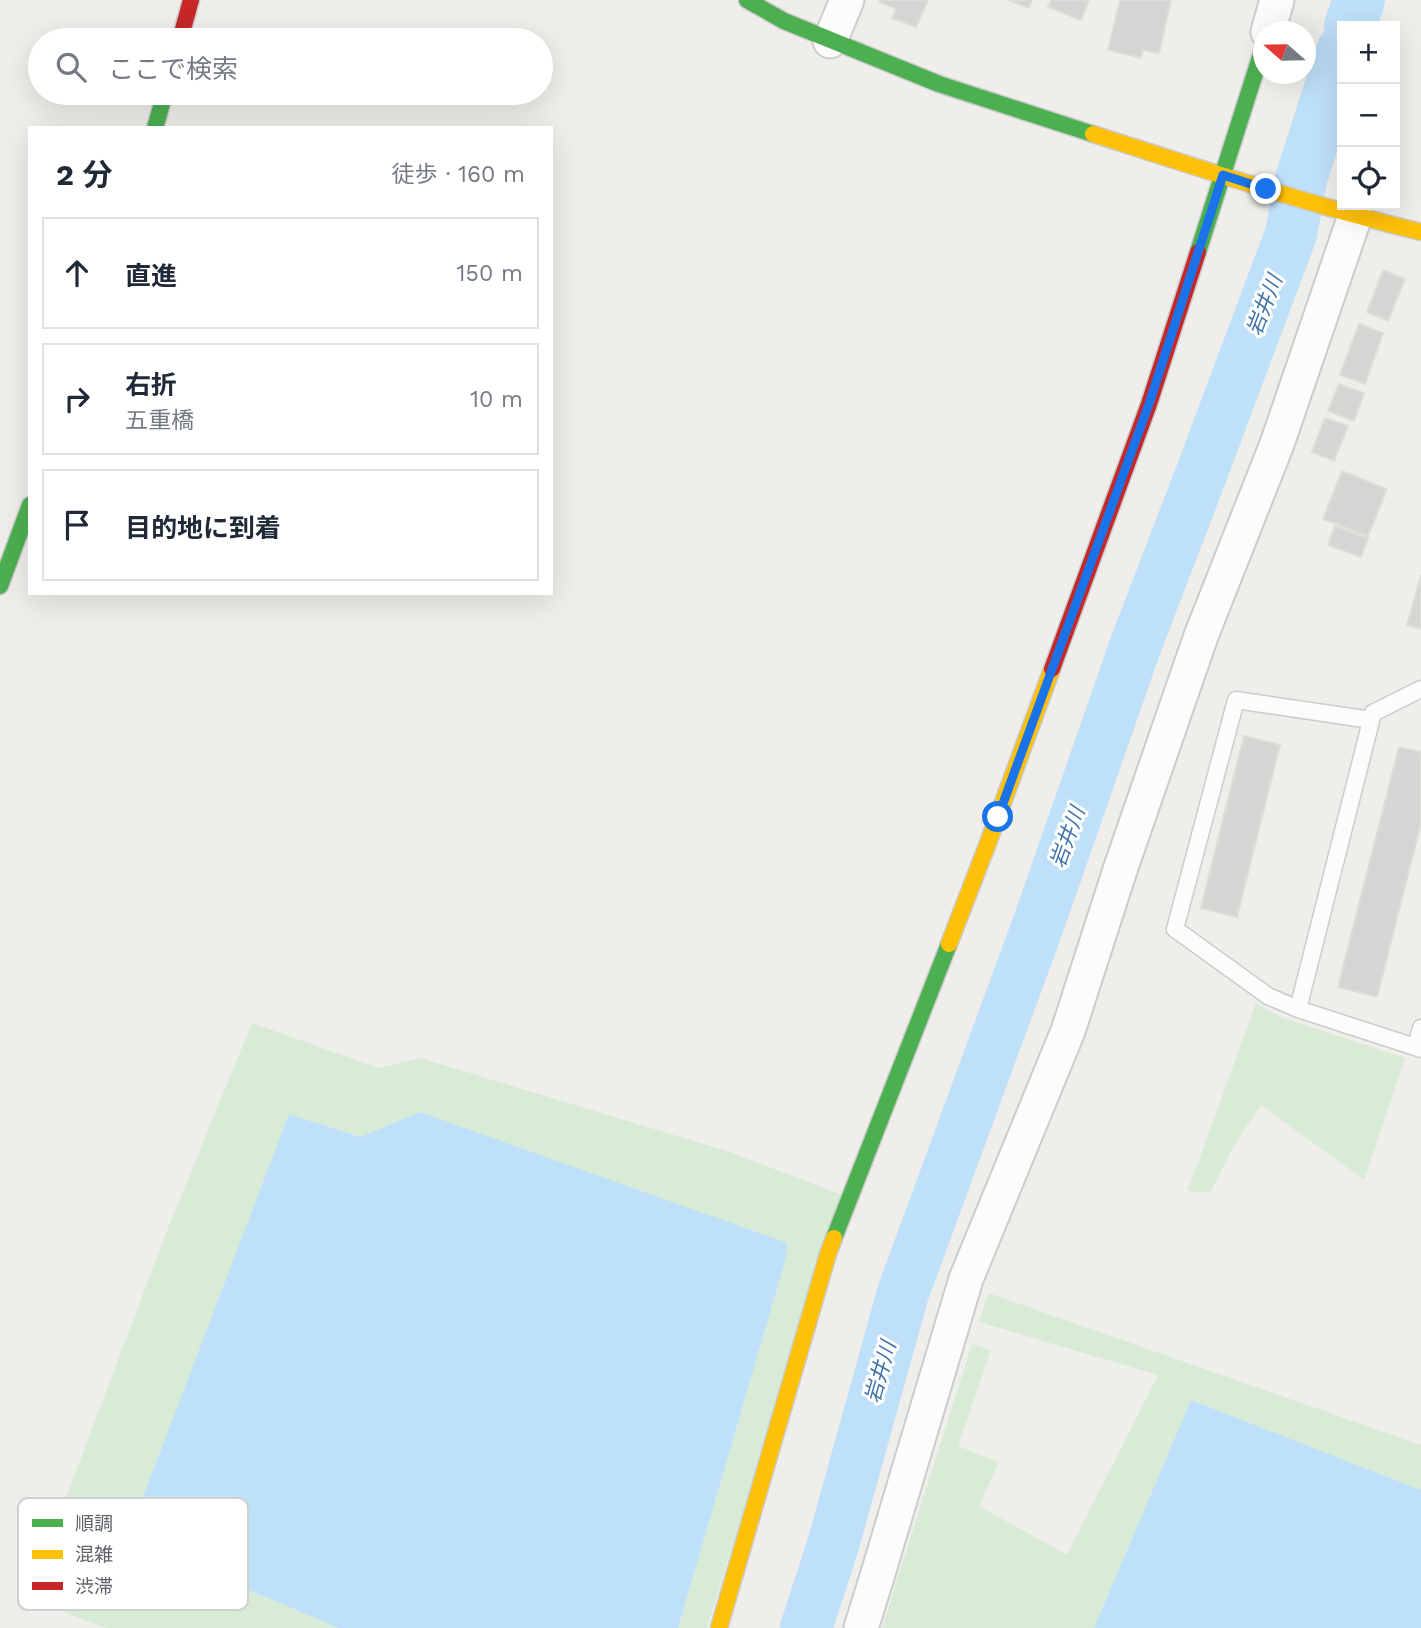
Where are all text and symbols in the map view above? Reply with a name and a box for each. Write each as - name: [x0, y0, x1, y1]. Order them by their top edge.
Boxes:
- north arrow: [1253, 21, 1316, 84]
- map controls: [1337, 21, 1400, 210]
- button: +: [1337, 21, 1400, 84]
- search box: [28, 28, 553, 105]
- icon: search: [52, 48, 90, 86]
- text: ここで検索: [108, 54, 238, 84]
- button: −: [1337, 84, 1400, 147]
- button: locate: [1337, 147, 1400, 210]
- text: 2 分: [56, 157, 112, 192]
- text: 徒歩 · 160 m: [392, 161, 525, 188]
- route end: [1250, 173, 1281, 204]
- icon: ahead: [58, 254, 96, 292]
- text: 150 m: [457, 260, 523, 287]
- text: 直進: [125, 261, 177, 291]
- water label: 岩井川: [1241, 269, 1288, 339]
- text: 右折: [125, 370, 177, 400]
- icon: right: [58, 380, 96, 418]
- text: 10 m: [470, 386, 523, 413]
- text: 五重橋: [125, 407, 194, 434]
- icon: arrive: [58, 506, 96, 544]
- text: 目的地に到着: [125, 513, 281, 543]
- route start: [982, 801, 1013, 832]
- water label: 岩井川: [1044, 801, 1090, 871]
- water label: 岩井川: [859, 1336, 901, 1406]
- legend: [18, 1498, 248, 1610]
- text: 順調: [75, 1512, 113, 1535]
- text: 混雑: [75, 1543, 113, 1566]
- text: 渋滞: [75, 1575, 113, 1598]

